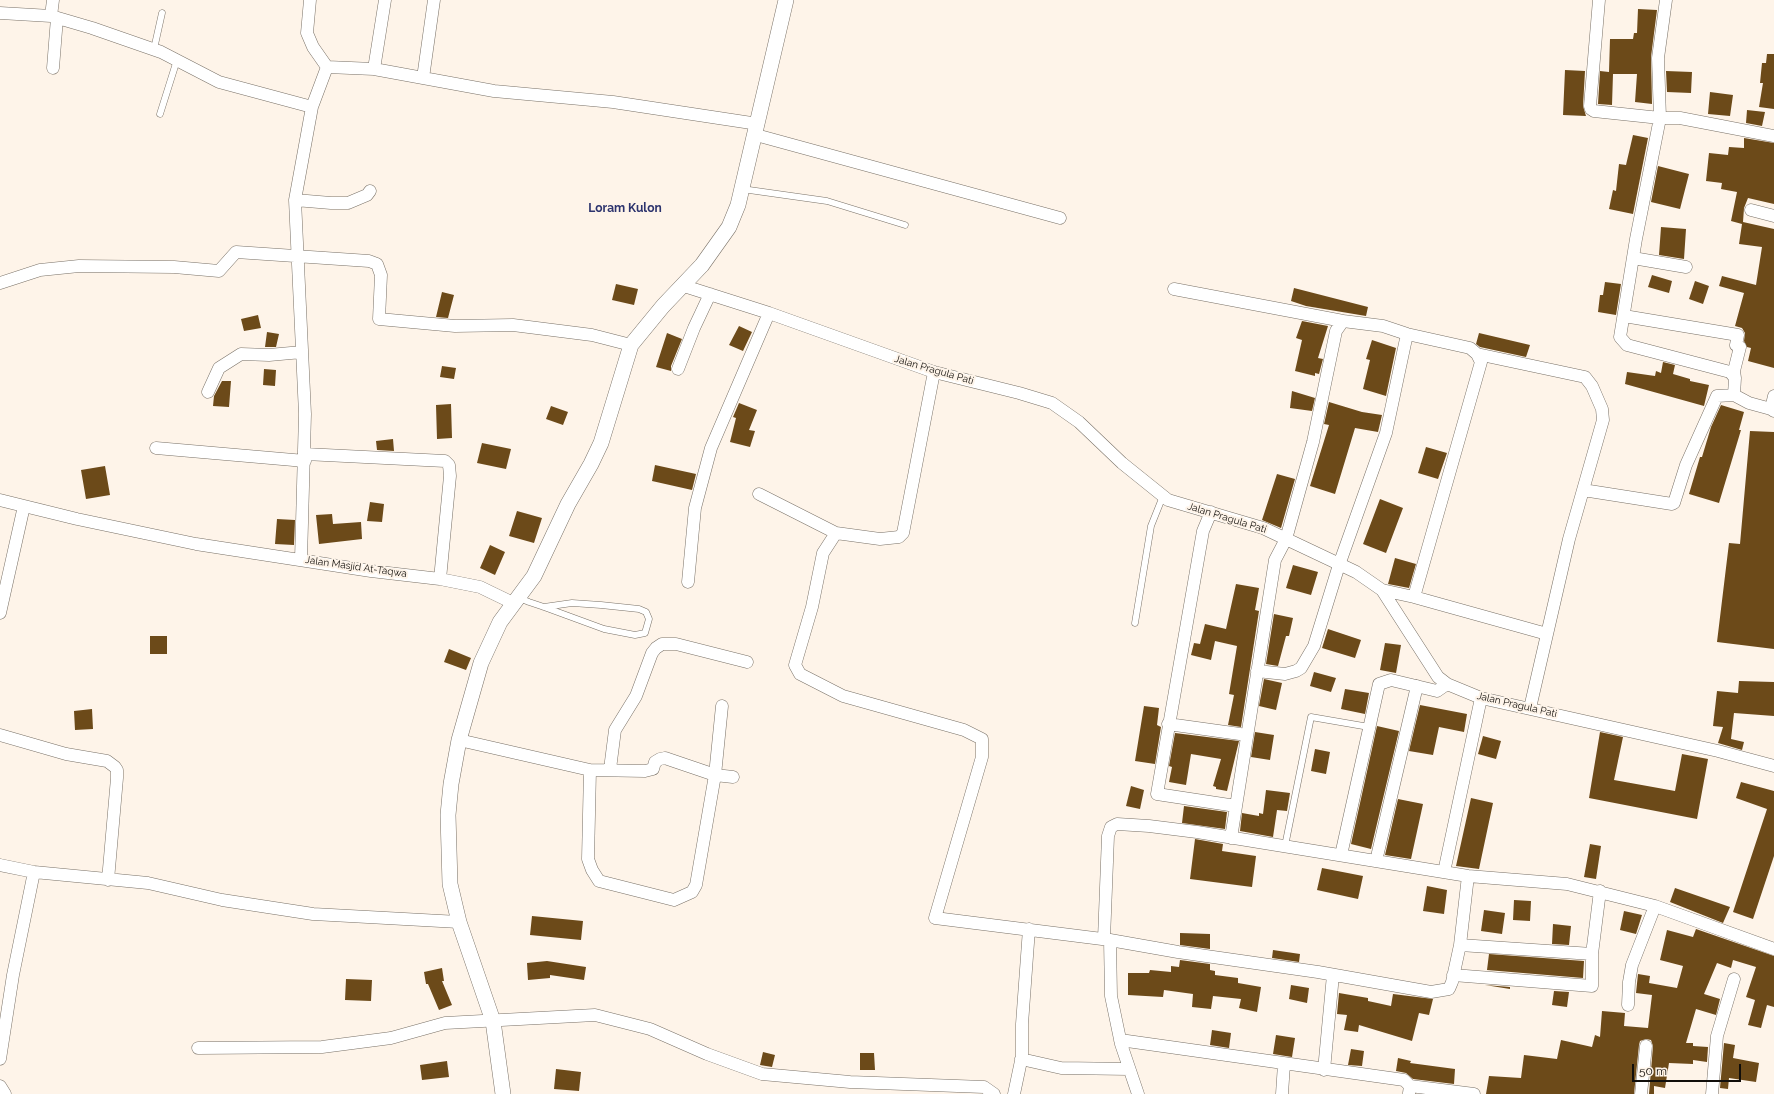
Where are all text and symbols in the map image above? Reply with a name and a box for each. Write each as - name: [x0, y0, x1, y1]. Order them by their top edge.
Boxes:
- district label: Loram Kulon: [588, 201, 662, 215]
- street label: Jalan Pragula Pati: [893, 353, 975, 387]
- street label: Jalan Pragula Pati: [1186, 500, 1268, 536]
- street label: Jalan Masjid At-Taqwa: [304, 554, 408, 580]
- street label: Jalan Pragula Pati: [1476, 690, 1558, 720]
- scale bar: [1634, 1056, 1743, 1082]
- text: 50 m: [1639, 1064, 1667, 1078]

